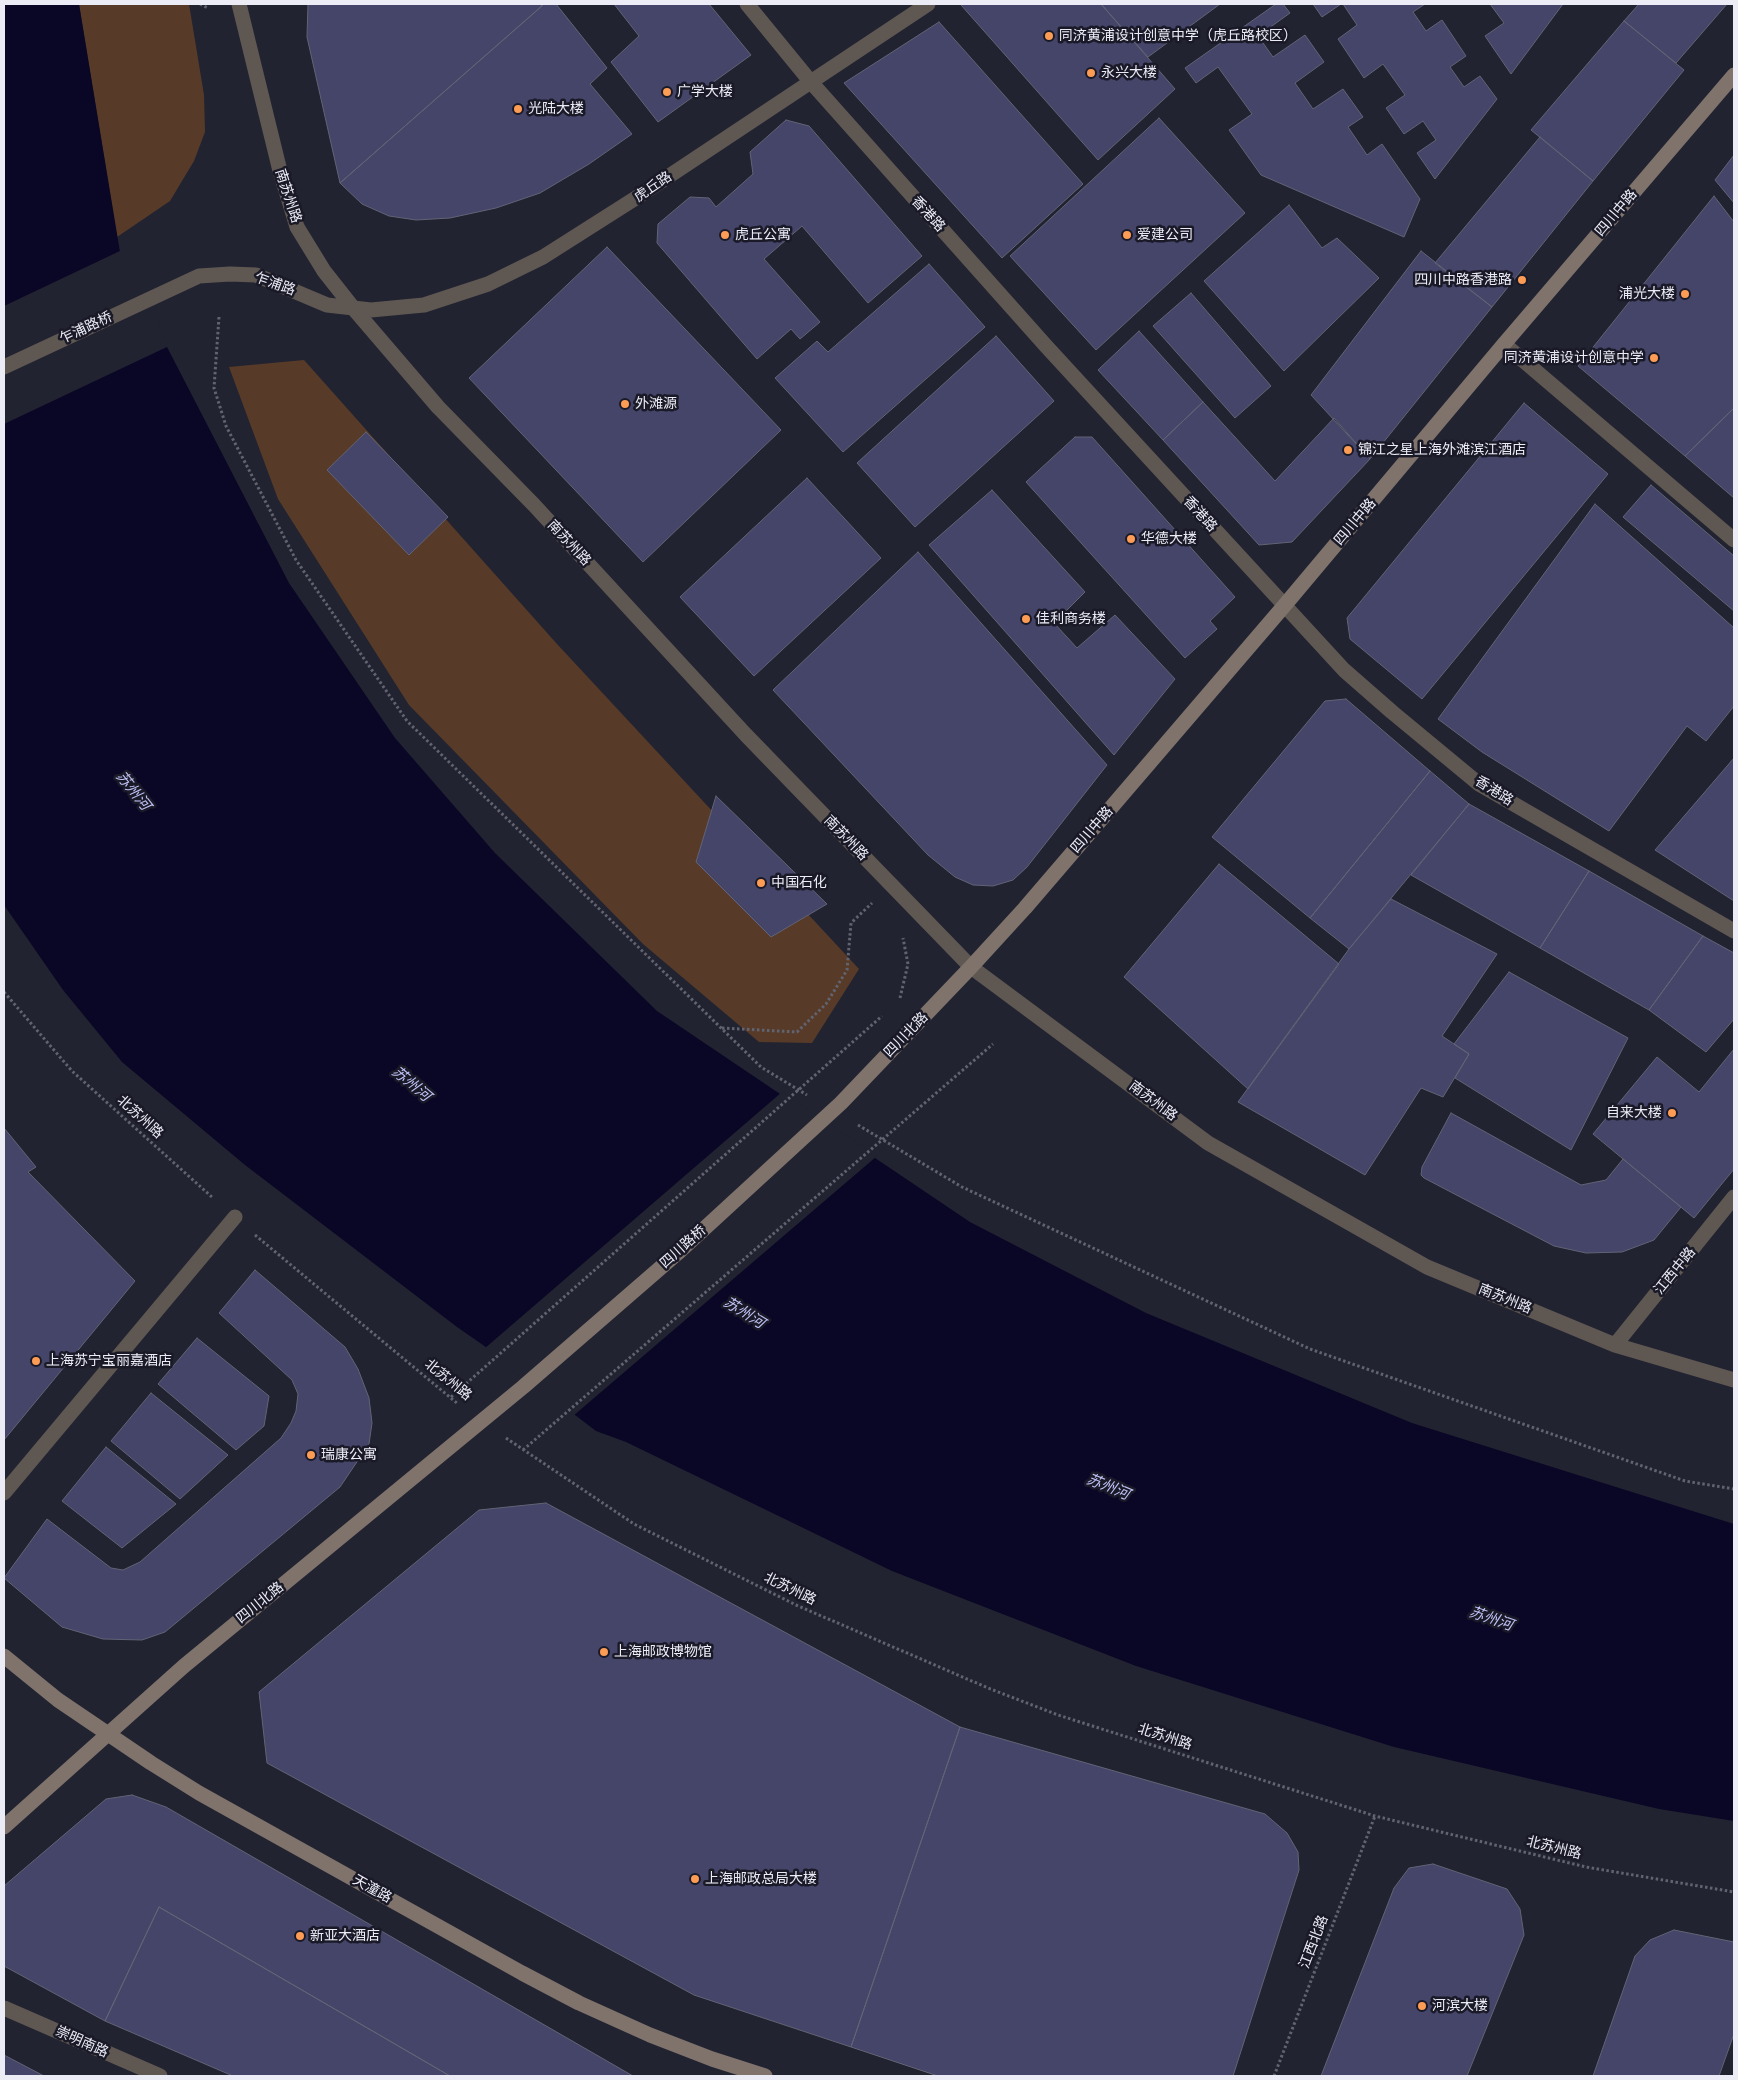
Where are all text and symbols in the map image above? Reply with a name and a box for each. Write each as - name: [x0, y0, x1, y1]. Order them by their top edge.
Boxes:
- place label: 同济黄浦设计创意中学（虎丘路校区）: [1059, 28, 1297, 44]
- marker: 同济黄浦设计创意中学（虎丘路校区）: [1043, 30, 1055, 42]
- place label: 永兴大楼: [1101, 65, 1157, 81]
- marker: 永兴大楼: [1085, 67, 1097, 79]
- place label: 广学大楼: [677, 84, 733, 100]
- marker: 广学大楼: [661, 86, 673, 98]
- place label: 光陆大楼: [528, 101, 584, 117]
- marker: 光陆大楼: [512, 103, 524, 115]
- street label: 南苏州路: [271, 167, 305, 225]
- street label: 虎丘路: [631, 168, 675, 206]
- street label: 四川中路: [1592, 186, 1640, 240]
- street label: 香港路: [908, 193, 948, 235]
- place label: 虎丘公寓: [735, 227, 791, 243]
- place label: 爱建公司: [1137, 227, 1193, 243]
- marker: 虎丘公寓: [719, 229, 731, 241]
- marker: 爱建公司: [1121, 229, 1133, 241]
- street label: 乍浦路: [252, 269, 298, 299]
- place label: 四川中路香港路: [1414, 272, 1512, 288]
- marker: 四川中路香港路: [1516, 274, 1528, 286]
- place label: 浦光大楼: [1619, 286, 1675, 302]
- marker: 浦光大楼: [1679, 288, 1691, 300]
- street label: 乍浦路桥: [57, 309, 115, 347]
- place label: 同济黄浦设计创意中学: [1504, 350, 1644, 366]
- marker: 同济黄浦设计创意中学: [1648, 352, 1660, 364]
- place label: 外滩源: [635, 396, 677, 412]
- marker: 外滩源: [619, 398, 631, 410]
- place label: 锦江之星上海外滩滨江酒店: [1358, 442, 1526, 458]
- marker: 锦江之星上海外滩滨江酒店: [1342, 444, 1354, 456]
- street label: 香港路: [1180, 493, 1220, 535]
- street label: 四川中路: [1331, 495, 1379, 549]
- street label: 南苏州路: [544, 517, 594, 569]
- place label: 华德大楼: [1141, 531, 1197, 547]
- marker: 华德大楼: [1125, 533, 1137, 545]
- place label: 佳利商务楼: [1036, 611, 1106, 627]
- marker: 佳利商务楼: [1020, 613, 1032, 625]
- water label: 苏州河: [112, 768, 154, 814]
- street label: 香港路: [1472, 773, 1516, 809]
- street label: 四川中路: [1067, 803, 1117, 857]
- street label: 南苏州路: [821, 812, 871, 864]
- place label: 中国石化: [771, 875, 827, 891]
- marker: 中国石化: [755, 877, 767, 889]
- street label: 四川北路: [881, 1009, 931, 1061]
- water label: 苏州河: [388, 1063, 434, 1105]
- street label: 南苏州路: [1126, 1077, 1180, 1125]
- street label: 北苏州路: [114, 1092, 166, 1142]
- place label: 自来大楼: [1606, 1105, 1662, 1121]
- marker: 自来大楼: [1666, 1107, 1678, 1119]
- street label: 四川路桥: [657, 1222, 709, 1272]
- street label: 江西中路: [1651, 1244, 1699, 1298]
- street label: 南苏州路: [1476, 1281, 1534, 1317]
- water label: 苏州河: [720, 1293, 768, 1333]
- place label: 上海苏宁宝丽嘉酒店: [46, 1353, 172, 1369]
- marker: 上海苏宁宝丽嘉酒店: [30, 1355, 42, 1367]
- street label: 北苏州路: [421, 1356, 475, 1404]
- place label: 瑞康公寓: [321, 1447, 377, 1463]
- marker: 瑞康公寓: [305, 1449, 317, 1461]
- water label: 苏州河: [1084, 1470, 1132, 1504]
- street label: 北苏州路: [761, 1569, 819, 1609]
- street label: 四川北路: [233, 1579, 287, 1627]
- water label: 苏州河: [1467, 1603, 1515, 1635]
- place label: 上海邮政博物馆: [614, 1644, 712, 1660]
- marker: 上海邮政博物馆: [598, 1646, 610, 1658]
- street label: 北苏州路: [1136, 1720, 1194, 1754]
- street label: 北苏州路: [1525, 1833, 1583, 1863]
- street label: 天潼路: [350, 1871, 394, 1907]
- place label: 上海邮政总局大楼: [705, 1871, 817, 1887]
- marker: 上海邮政总局大楼: [689, 1873, 701, 1885]
- street label: 江西北路: [1296, 1913, 1332, 1971]
- place label: 新亚大酒店: [310, 1928, 380, 1944]
- marker: 新亚大酒店: [294, 1930, 306, 1942]
- place label: 河滨大楼: [1432, 1998, 1488, 2014]
- marker: 河滨大楼: [1416, 2000, 1428, 2012]
- street label: 崇明南路: [53, 2023, 111, 2061]

